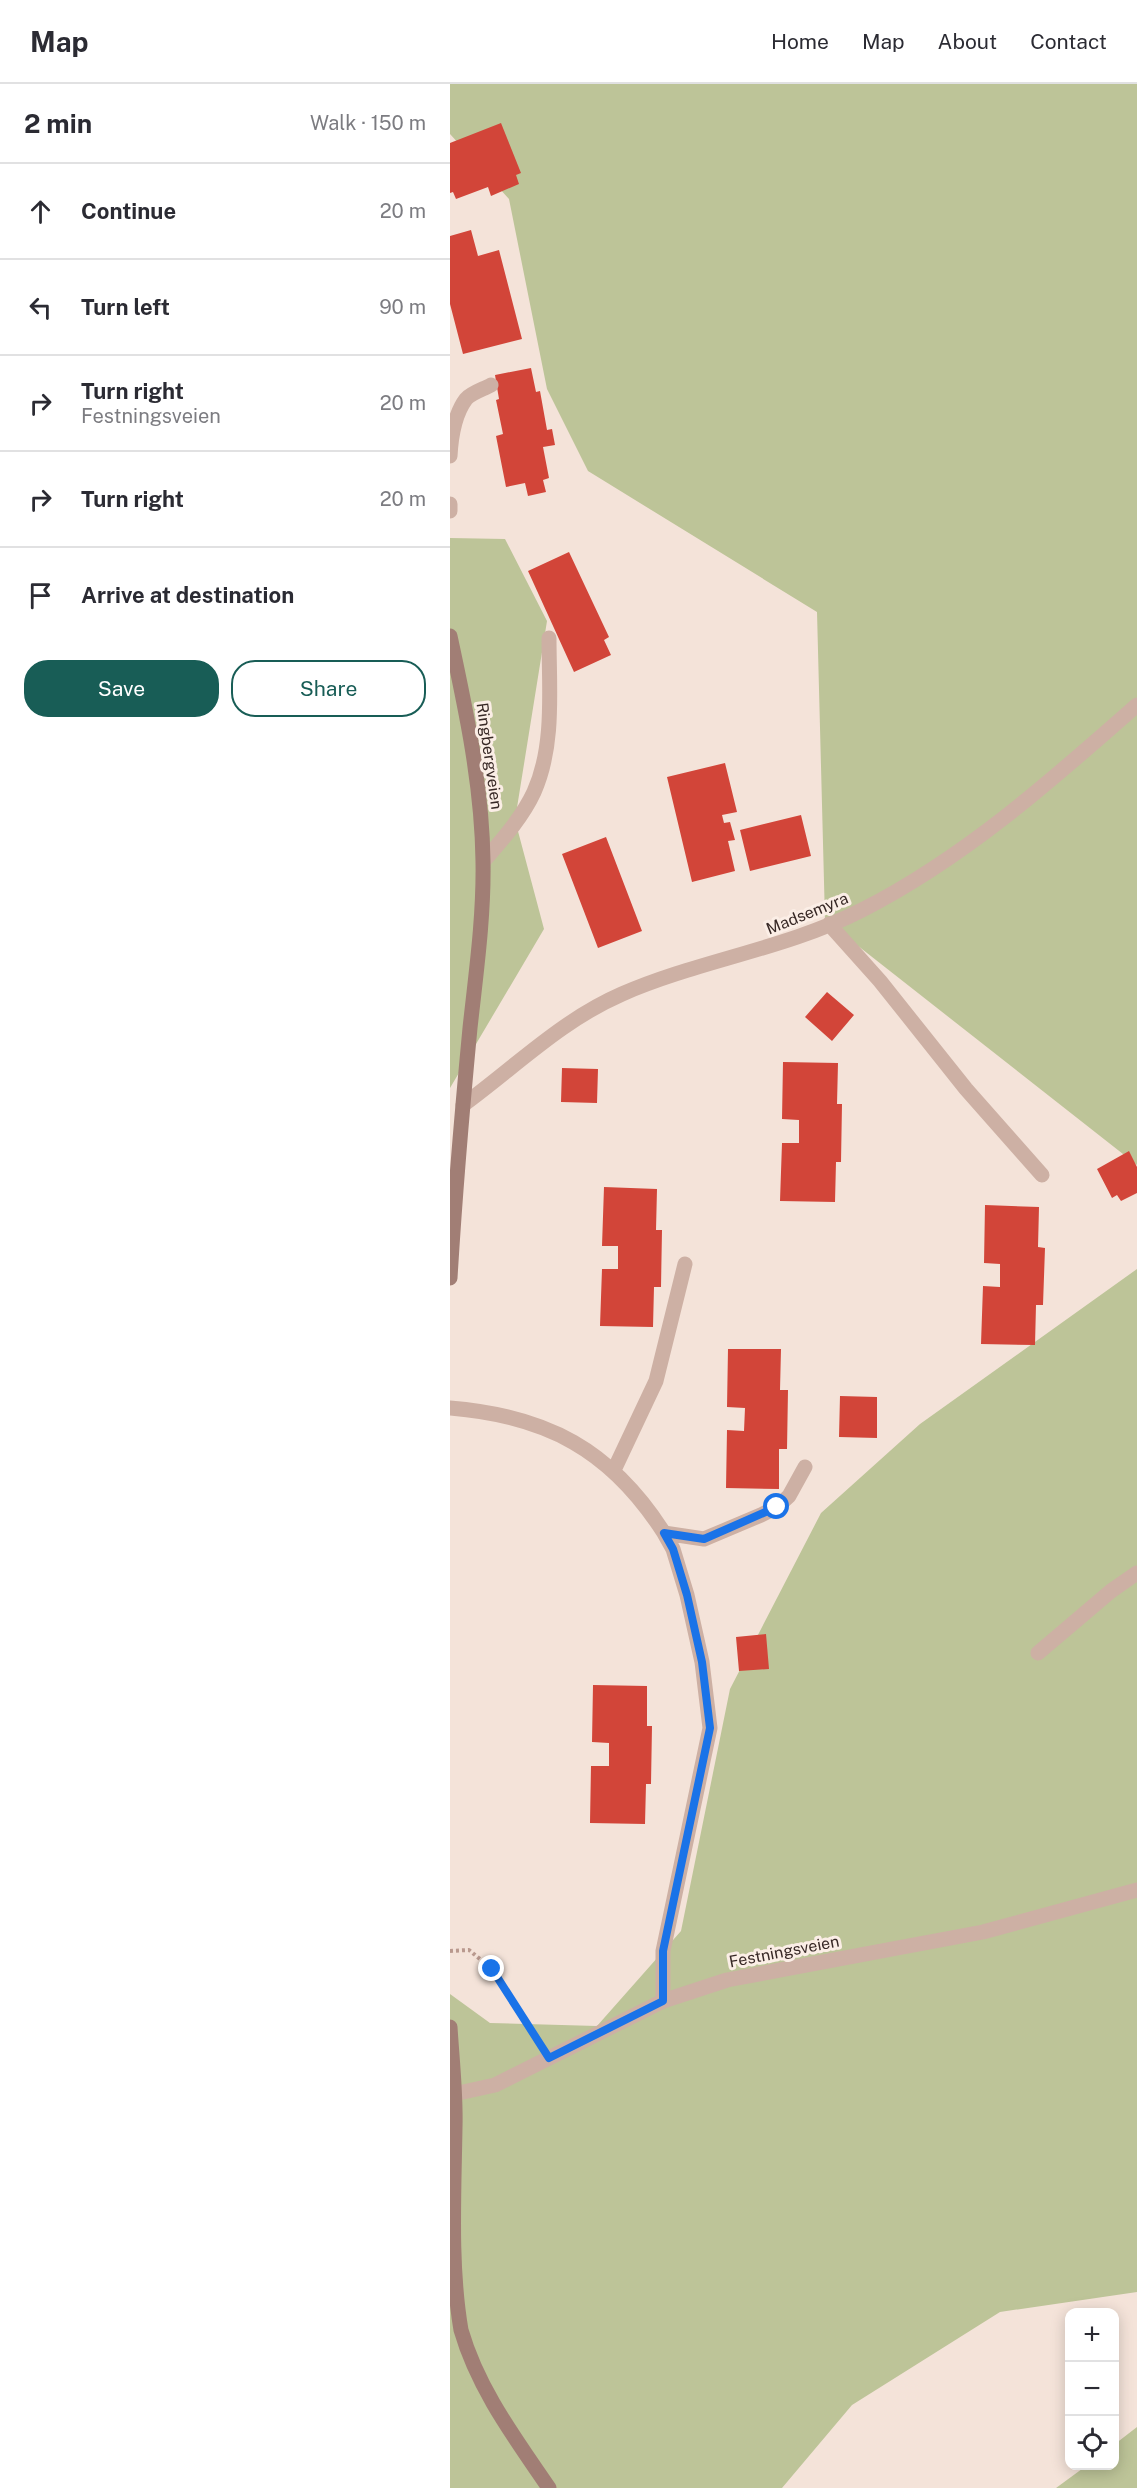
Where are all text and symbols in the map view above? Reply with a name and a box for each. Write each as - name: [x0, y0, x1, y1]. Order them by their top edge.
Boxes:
- text: Map: [30, 25, 89, 58]
- text: Home: [771, 29, 829, 54]
- text: Map: [862, 29, 905, 54]
- text: About: [938, 29, 997, 54]
- text: Contact: [1030, 29, 1107, 54]
- text: 2 min: [24, 108, 92, 139]
- text: Walk · 150 m: [310, 111, 426, 135]
- icon: ahead: [24, 195, 57, 228]
- text: Continue: [81, 198, 176, 224]
- text: 20 m: [380, 199, 426, 223]
- icon: left: [24, 291, 57, 324]
- text: Turn left: [81, 294, 170, 320]
- text: 90 m: [379, 295, 426, 319]
- text: Turn right: [81, 378, 184, 404]
- icon: right: [24, 387, 57, 420]
- text: 20 m: [380, 391, 426, 415]
- text: Festningsveien: [81, 404, 221, 428]
- icon: right: [24, 483, 57, 516]
- text: Turn right: [81, 486, 184, 512]
- text: 20 m: [380, 487, 426, 511]
- icon: arrive: [24, 579, 57, 612]
- text: Arrive at destination: [81, 582, 294, 608]
- button: Save: [24, 660, 219, 717]
- button: Share: [231, 660, 426, 717]
- street label: Ringbergveien: [473, 701, 506, 811]
- street label: Madsemyra: [763, 888, 851, 938]
- route start: [763, 1493, 789, 1519]
- street label: Festningsveien: [727, 1931, 841, 1971]
- route end: [478, 1955, 504, 1981]
- map controls: [1065, 2308, 1119, 2470]
- button: +: [1065, 2308, 1119, 2362]
- button: −: [1065, 2362, 1119, 2416]
- button: locate: [1065, 2416, 1119, 2470]

